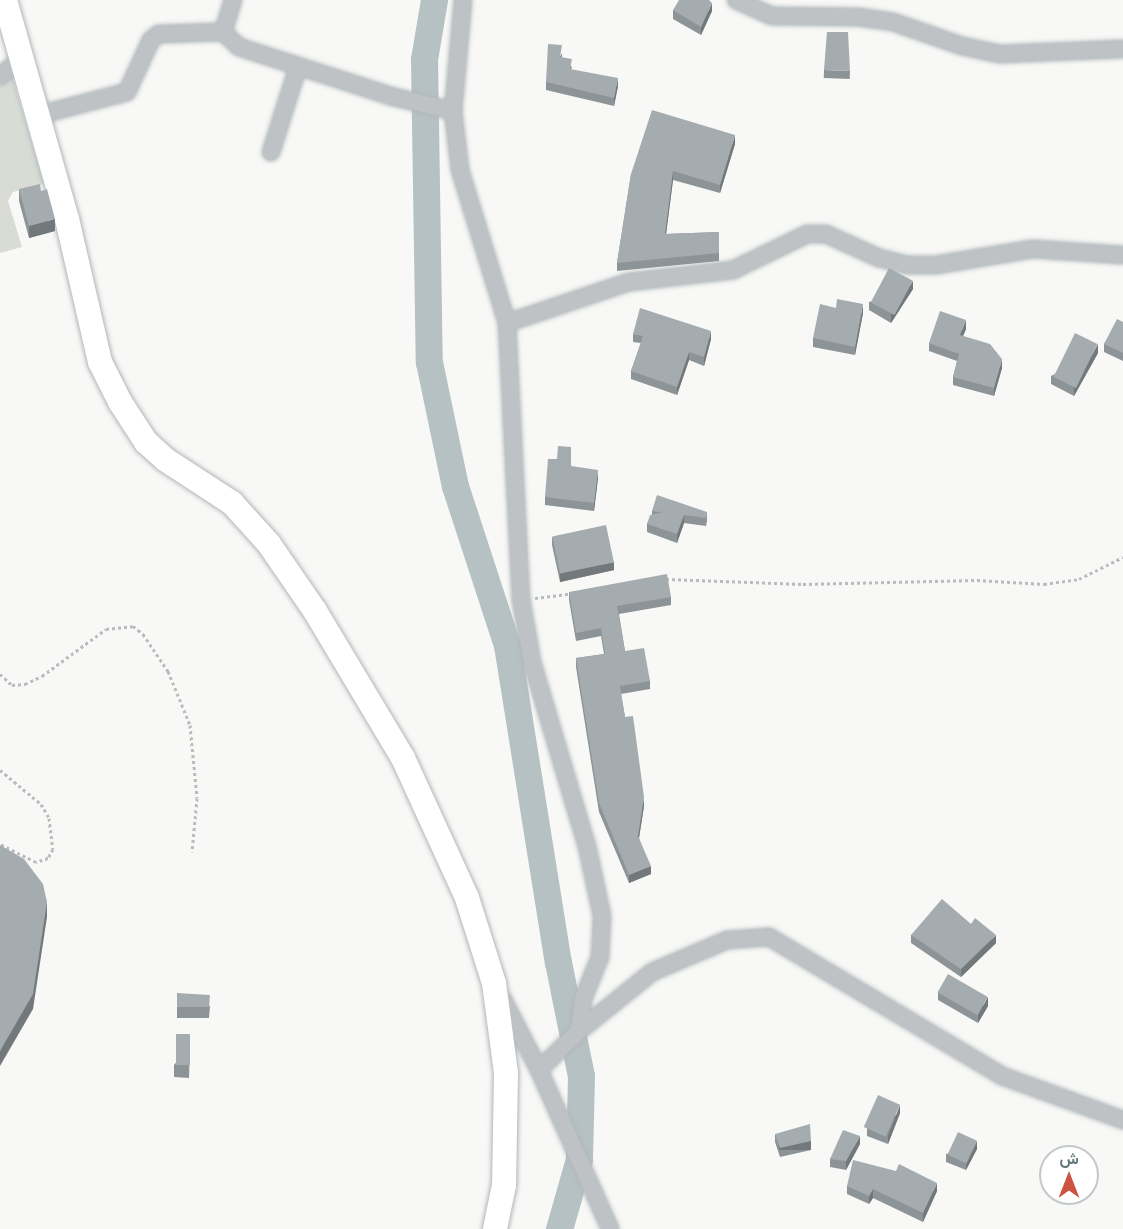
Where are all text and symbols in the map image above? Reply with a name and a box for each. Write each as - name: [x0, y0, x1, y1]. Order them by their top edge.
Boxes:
- north arrow: [1039, 1145, 1099, 1205]
- text: ش: [1059, 1147, 1079, 1170]

